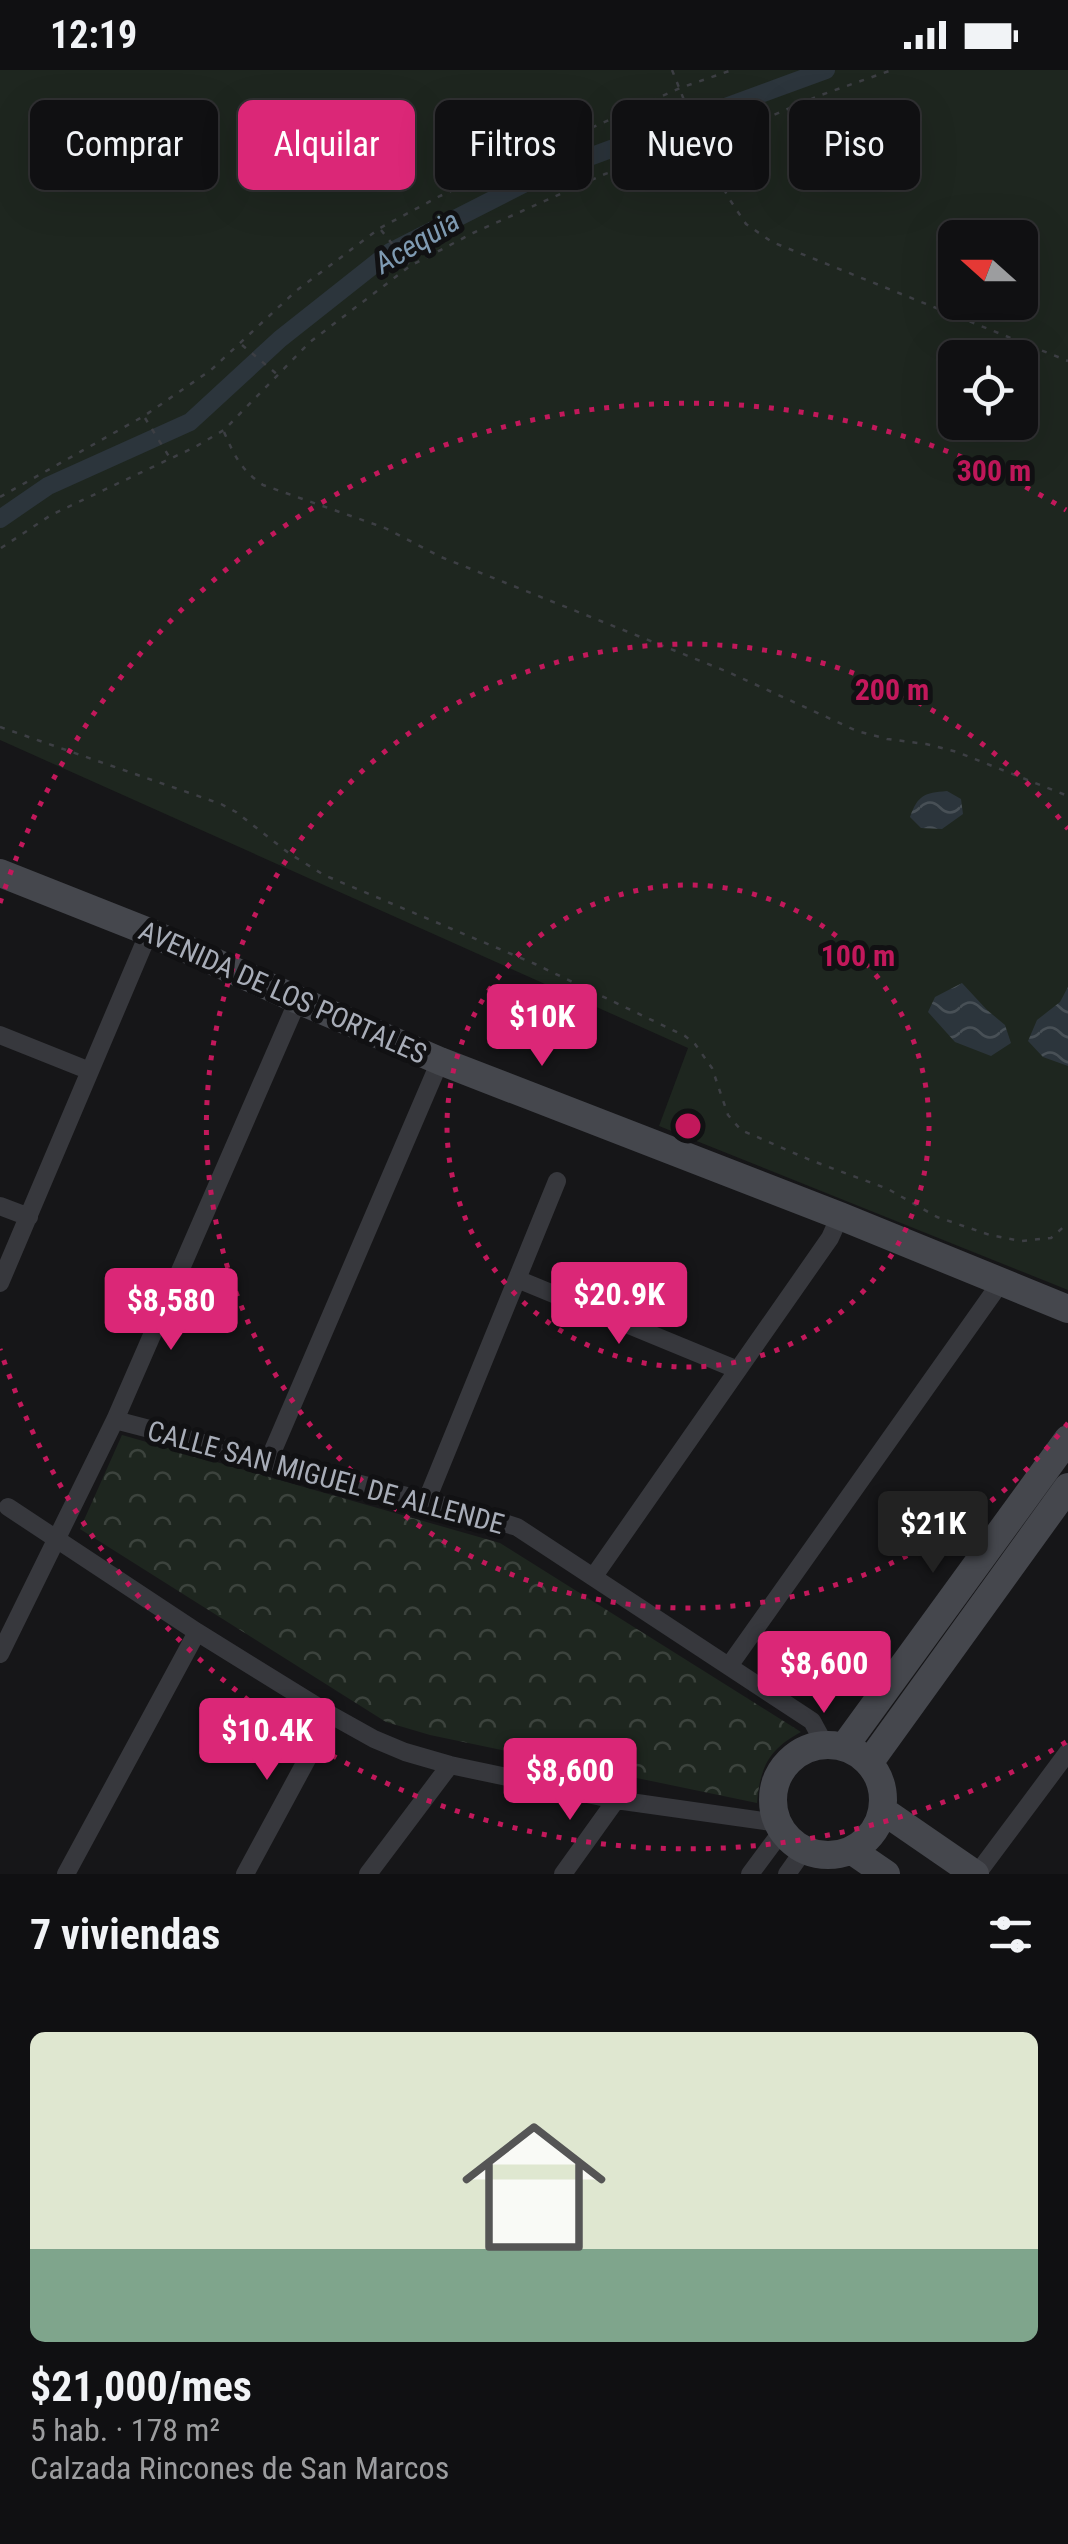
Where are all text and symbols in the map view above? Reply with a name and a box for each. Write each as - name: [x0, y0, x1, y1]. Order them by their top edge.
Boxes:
- text: 12:19: [50, 13, 137, 57]
- chip: Comprar: [30, 100, 218, 190]
- chip: Alquilar: [238, 100, 415, 190]
- chip: Filtros: [435, 100, 592, 190]
- chip: Nuevo: [612, 100, 769, 190]
- chip: Piso: [789, 100, 920, 190]
- water label: Acequia: [367, 203, 466, 281]
- north arrow: [938, 220, 1038, 320]
- map controls: [938, 220, 1038, 440]
- button: locate: [938, 340, 1038, 440]
- text: 300 m: [957, 453, 1031, 488]
- text: 200 m: [855, 672, 929, 707]
- street label: AVENIDA DE LOS PORTALES: [134, 914, 432, 1071]
- text: 100 m: [821, 938, 895, 973]
- pin: $10K: [483, 984, 601, 1069]
- text: $10K: [509, 997, 575, 1035]
- centre of rings: [670, 1108, 706, 1144]
- pin: $20.9K: [538, 1262, 700, 1347]
- pin: $8,580: [90, 1268, 252, 1353]
- text: $20.9K: [573, 1275, 665, 1313]
- text: $8,580: [127, 1281, 215, 1319]
- street label: CALLE SAN MIGUEL DE ALLENDE: [144, 1414, 508, 1541]
- pin: $21K: [874, 1491, 992, 1576]
- text: $21K: [900, 1504, 966, 1542]
- pin: $8,600: [743, 1631, 905, 1716]
- text: $8,600: [780, 1644, 868, 1682]
- pin: $10.4K: [186, 1698, 348, 1783]
- text: $10.4K: [221, 1711, 313, 1749]
- pin: $8,600: [489, 1738, 651, 1823]
- text: $8,600: [526, 1751, 614, 1789]
- icon: filters: [983, 1907, 1038, 1962]
- text: 7 viviendas: [30, 1910, 220, 1959]
- icon: home: [444, 2097, 624, 2277]
- text: $21,000/mes: [30, 2362, 252, 2411]
- text: 5 hab. · 178 m²: [30, 2411, 220, 2449]
- text: Calzada Rincones de San Marcos: [30, 2449, 449, 2487]

